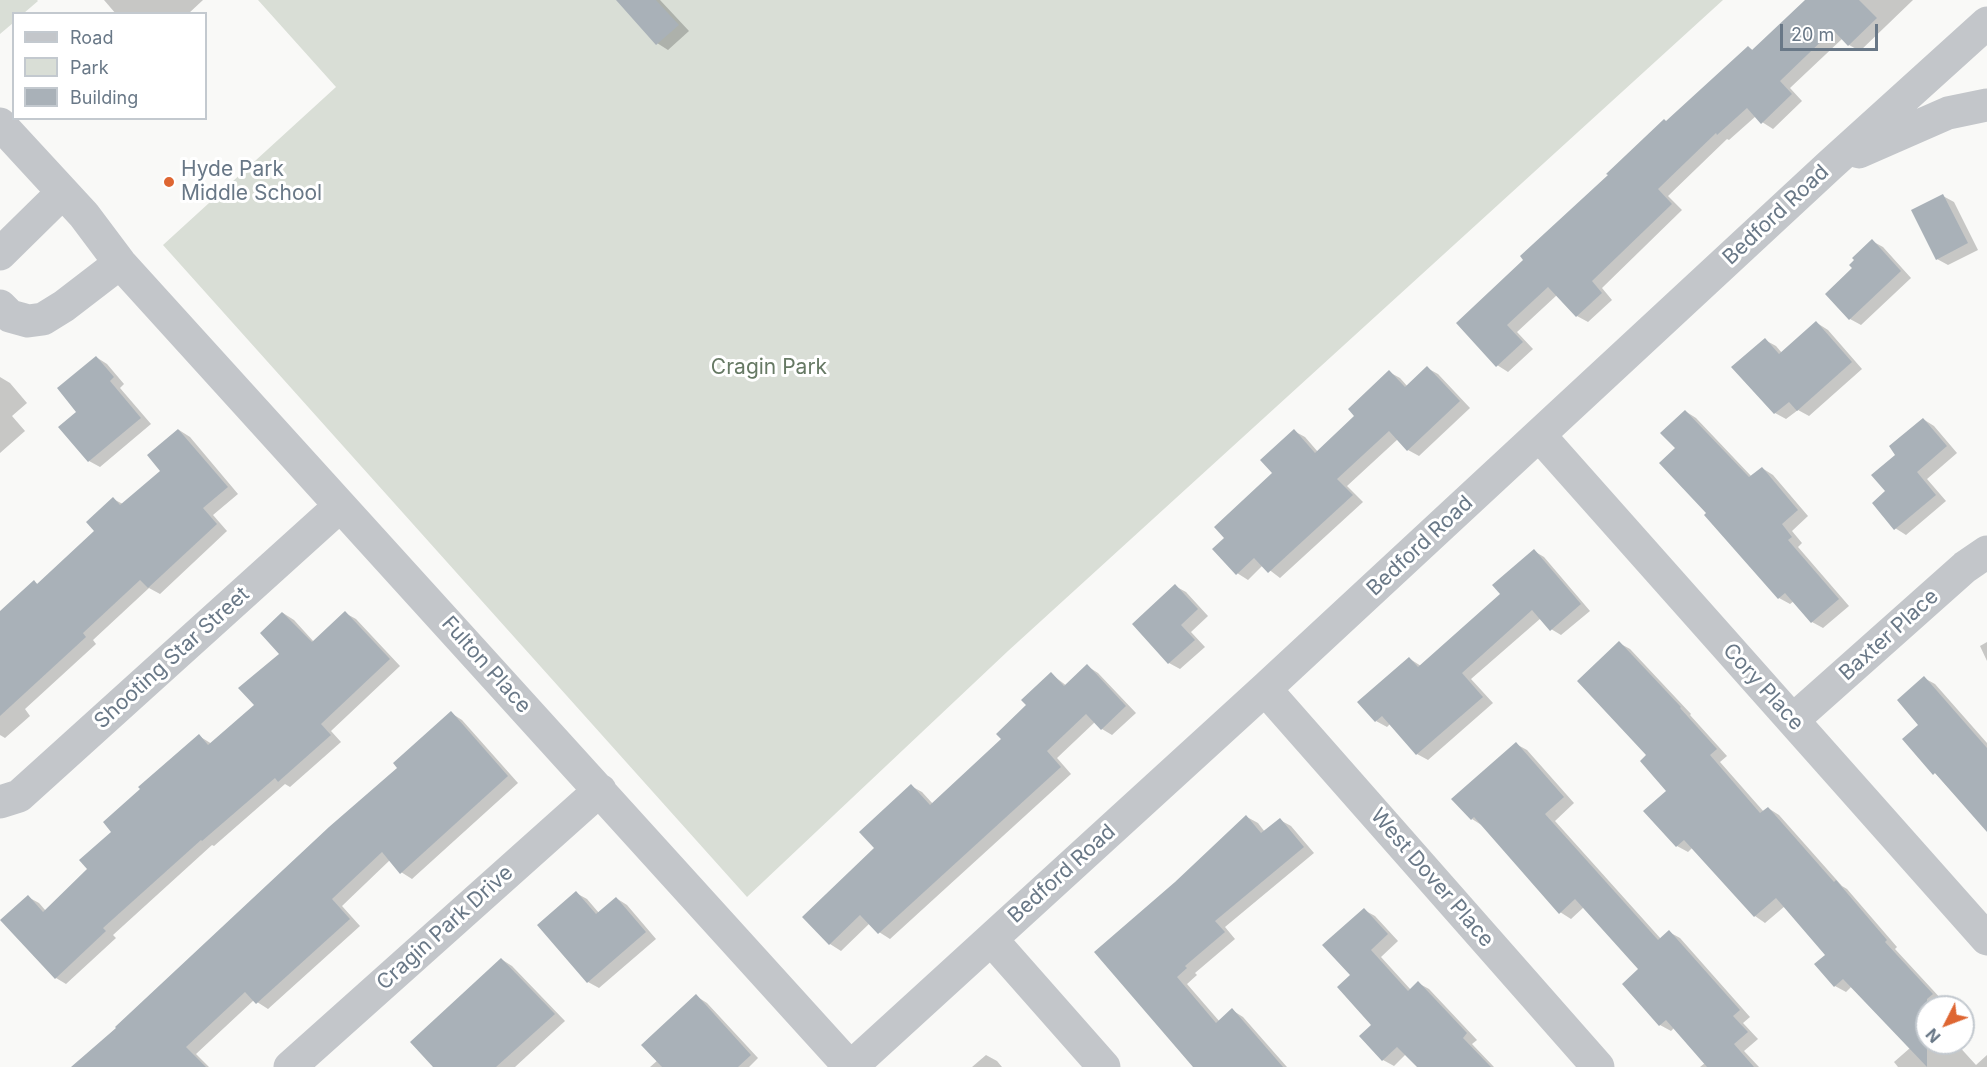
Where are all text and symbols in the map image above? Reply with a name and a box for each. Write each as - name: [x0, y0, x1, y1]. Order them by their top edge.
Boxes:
- legend: [12, 12, 207, 120]
- scale bar: [1783, 12, 1880, 50]
- text: 20 m: [1791, 24, 1834, 45]
- text: Road: [70, 27, 113, 48]
- text: Park: [70, 57, 109, 78]
- text: Building: [70, 87, 138, 108]
- place label: Hyde Park Middle School: [181, 157, 322, 207]
- street label: Bedford Road: [1718, 160, 1834, 270]
- marker: Hyde Park Middle School: [162, 175, 176, 189]
- park label: Cragin Park: [711, 355, 827, 381]
- street label: Bedford Road: [1362, 491, 1478, 601]
- street label: Shooting Star Street: [89, 582, 255, 734]
- street label: Baxter Place: [1834, 584, 1944, 686]
- street label: Fulton Place: [436, 611, 536, 719]
- street label: Cory Place: [1717, 638, 1809, 736]
- street label: West Dover Place: [1365, 804, 1499, 952]
- street label: Bedford Road: [1003, 819, 1121, 929]
- street label: Cragin Park Drive: [372, 860, 518, 996]
- north arrow: [1915, 995, 1975, 1055]
- text: N: [1922, 1024, 1945, 1047]

